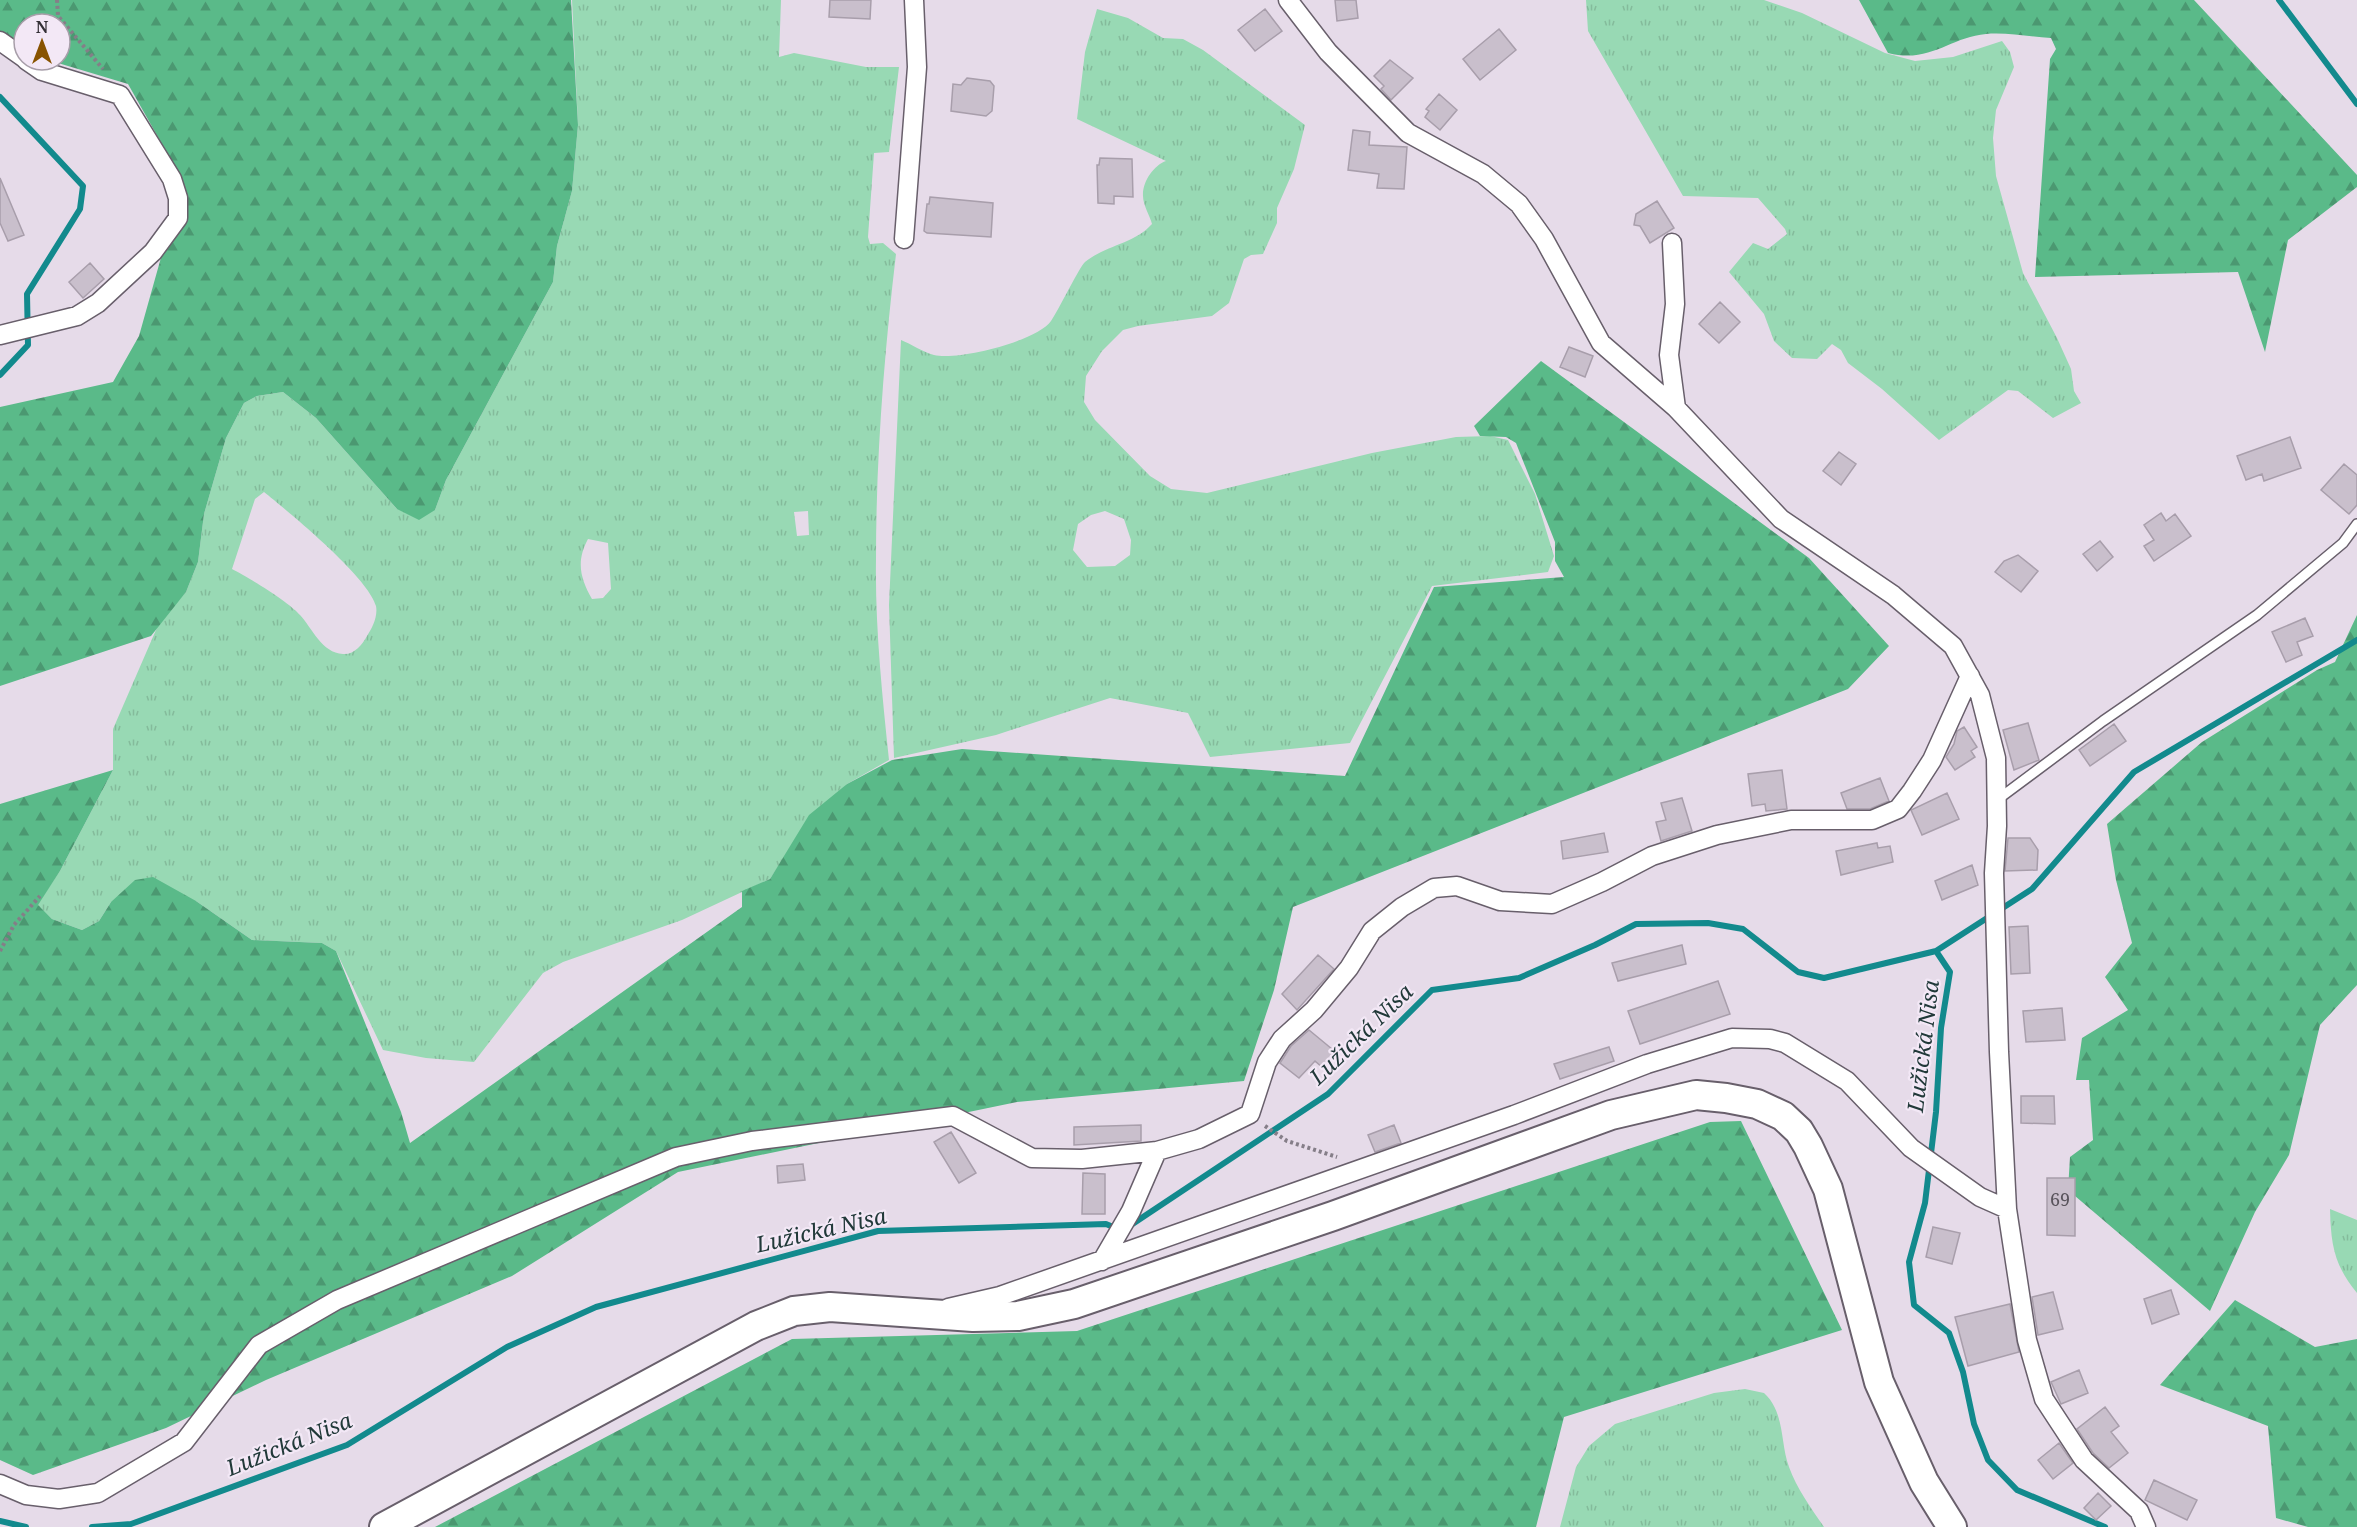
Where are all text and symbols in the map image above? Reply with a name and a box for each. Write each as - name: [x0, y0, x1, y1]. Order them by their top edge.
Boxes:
- north arrow: [12, 12, 72, 72]
- text: N: [36, 16, 49, 38]
- water label: Lužická Nisa: [1301, 976, 1419, 1091]
- water label: Lužická Nisa: [1899, 978, 1945, 1115]
- house number: 69: [2050, 1187, 2070, 1211]
- water label: Lužická Nisa: [752, 1199, 889, 1259]
- water label: Lužická Nisa: [220, 1404, 356, 1482]

